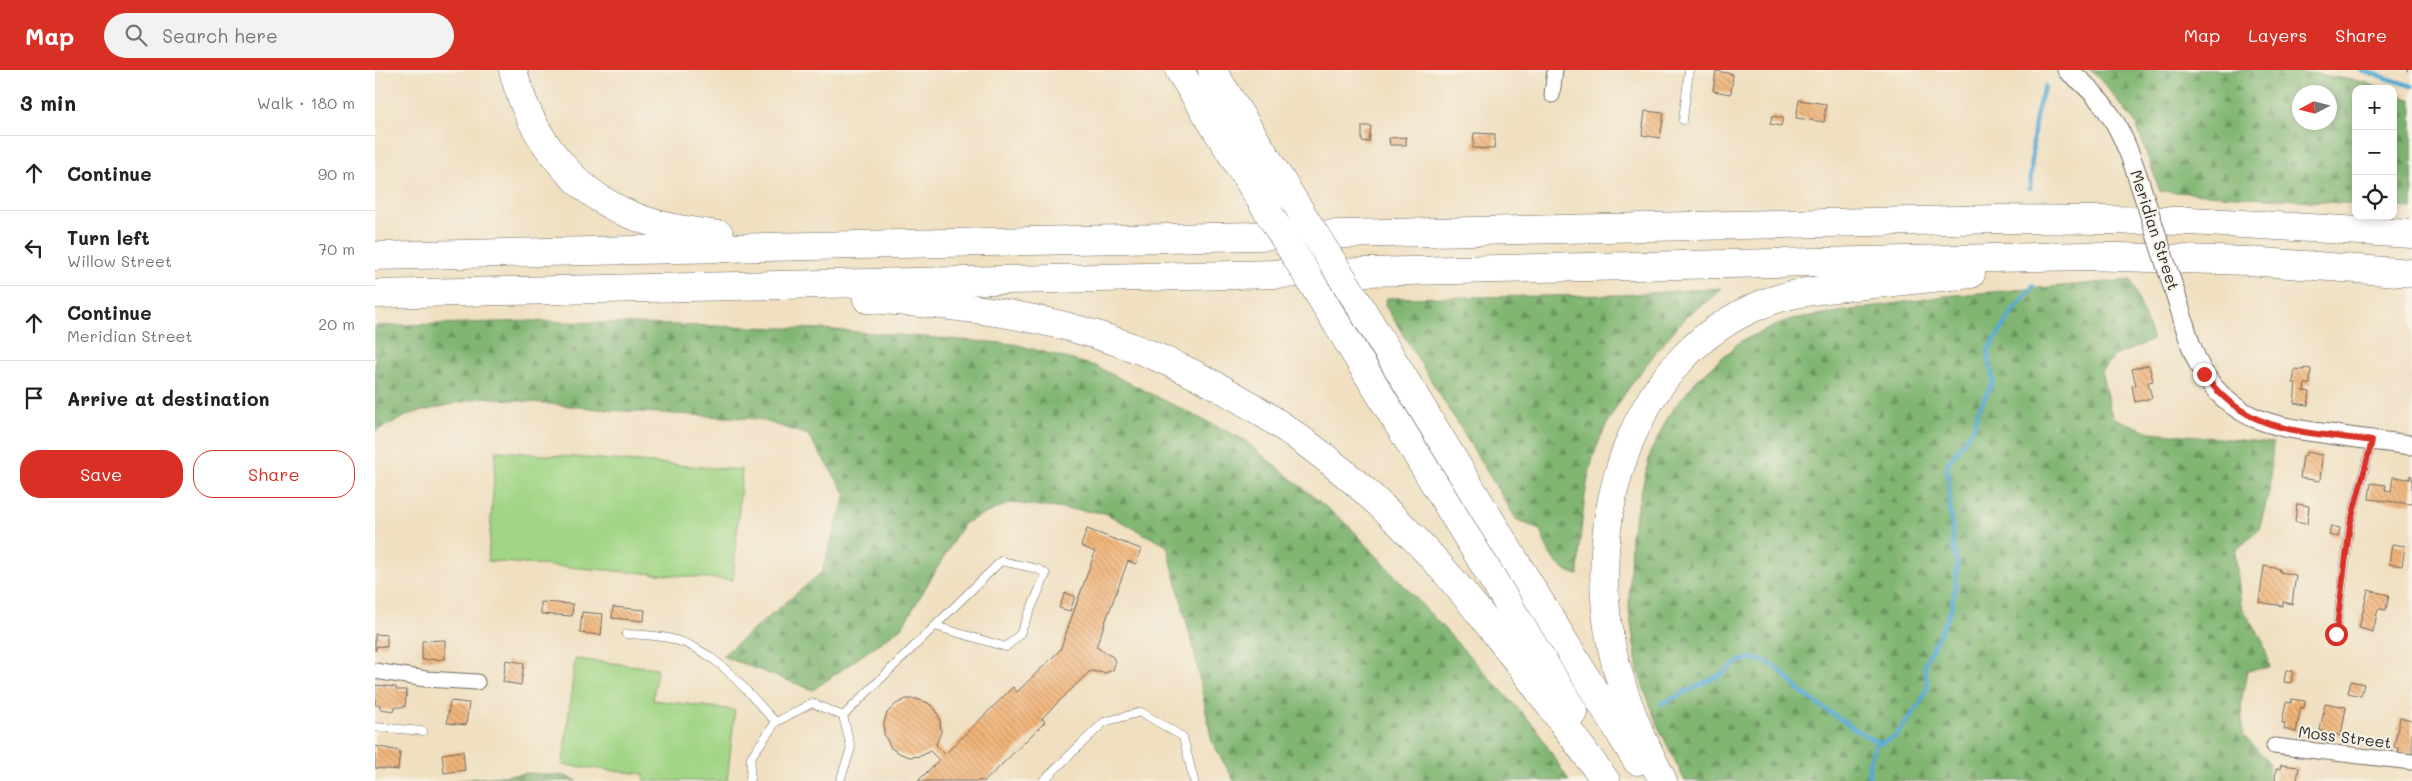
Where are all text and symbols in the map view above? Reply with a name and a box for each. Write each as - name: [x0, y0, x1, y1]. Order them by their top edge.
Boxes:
- search box: [104, 13, 454, 58]
- text: Map: [25, 20, 74, 51]
- icon: search: [122, 21, 150, 49]
- text: Search here: [162, 23, 278, 48]
- text: Map: [2184, 23, 2220, 47]
- text: Layers: [2248, 23, 2307, 47]
- text: Share: [2335, 23, 2387, 47]
- north arrow: [2292, 85, 2337, 130]
- map controls: [2352, 85, 2397, 220]
- button: +: [2352, 85, 2397, 130]
- text: 3 min: [20, 89, 76, 116]
- text: Walk · 180 m: [257, 92, 355, 113]
- button: −: [2352, 130, 2397, 175]
- icon: ahead: [20, 159, 48, 187]
- text: Continue: [67, 161, 152, 186]
- text: 90 m: [318, 163, 355, 184]
- street label: Meridian Street: [2126, 167, 2185, 293]
- button: locate: [2352, 175, 2397, 220]
- text: Turn left: [67, 225, 150, 250]
- icon: left: [20, 234, 48, 262]
- text: 70 m: [318, 238, 355, 259]
- text: Willow Street: [67, 250, 172, 271]
- text: Continue: [67, 300, 152, 325]
- icon: ahead: [20, 309, 48, 337]
- text: 20 m: [318, 313, 355, 334]
- text: Meridian Street: [67, 325, 193, 346]
- route end: [2193, 363, 2216, 386]
- icon: arrive: [20, 384, 48, 412]
- text: Arrive at destination: [67, 386, 270, 411]
- button: Save: [20, 450, 183, 498]
- button: Share: [193, 450, 355, 498]
- route start: [2325, 623, 2348, 646]
- street label: Moss Street: [2297, 720, 2393, 753]

